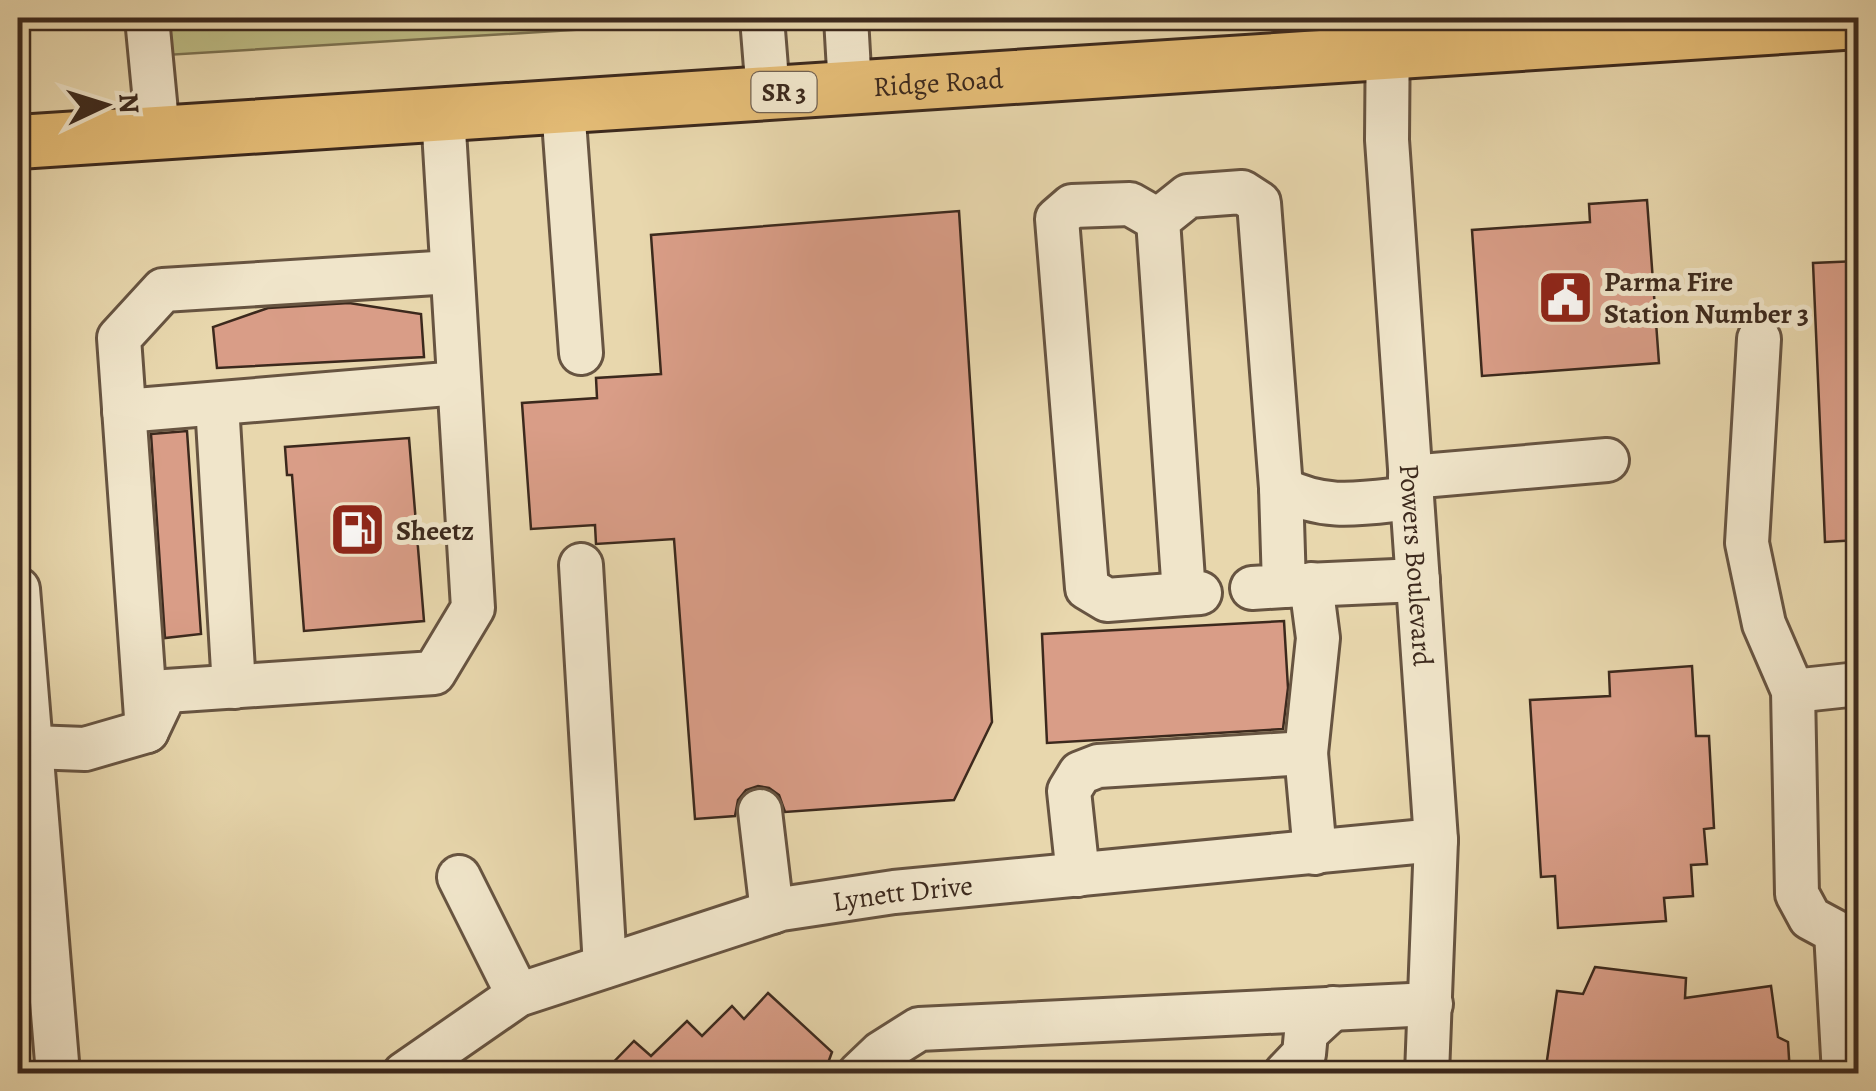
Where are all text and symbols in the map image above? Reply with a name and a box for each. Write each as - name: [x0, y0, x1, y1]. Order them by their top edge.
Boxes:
- north arrow: [55, 55, 155, 155]
- street label: Ridge Road: [872, 60, 1005, 106]
- road number: SR 3: [752, 72, 816, 112]
- text: N: [109, 92, 149, 115]
- place label: Parma Fire Station Number 3: [1604, 263, 1809, 333]
- public building icon: Parma Fire Station Number 3: [1535, 267, 1595, 327]
- street label: Powers Boulevard: [1390, 463, 1442, 668]
- fuel station icon: Sheetz: [327, 500, 387, 560]
- place label: Sheetz: [396, 512, 474, 550]
- street label: Lynett Drive: [830, 867, 974, 921]

